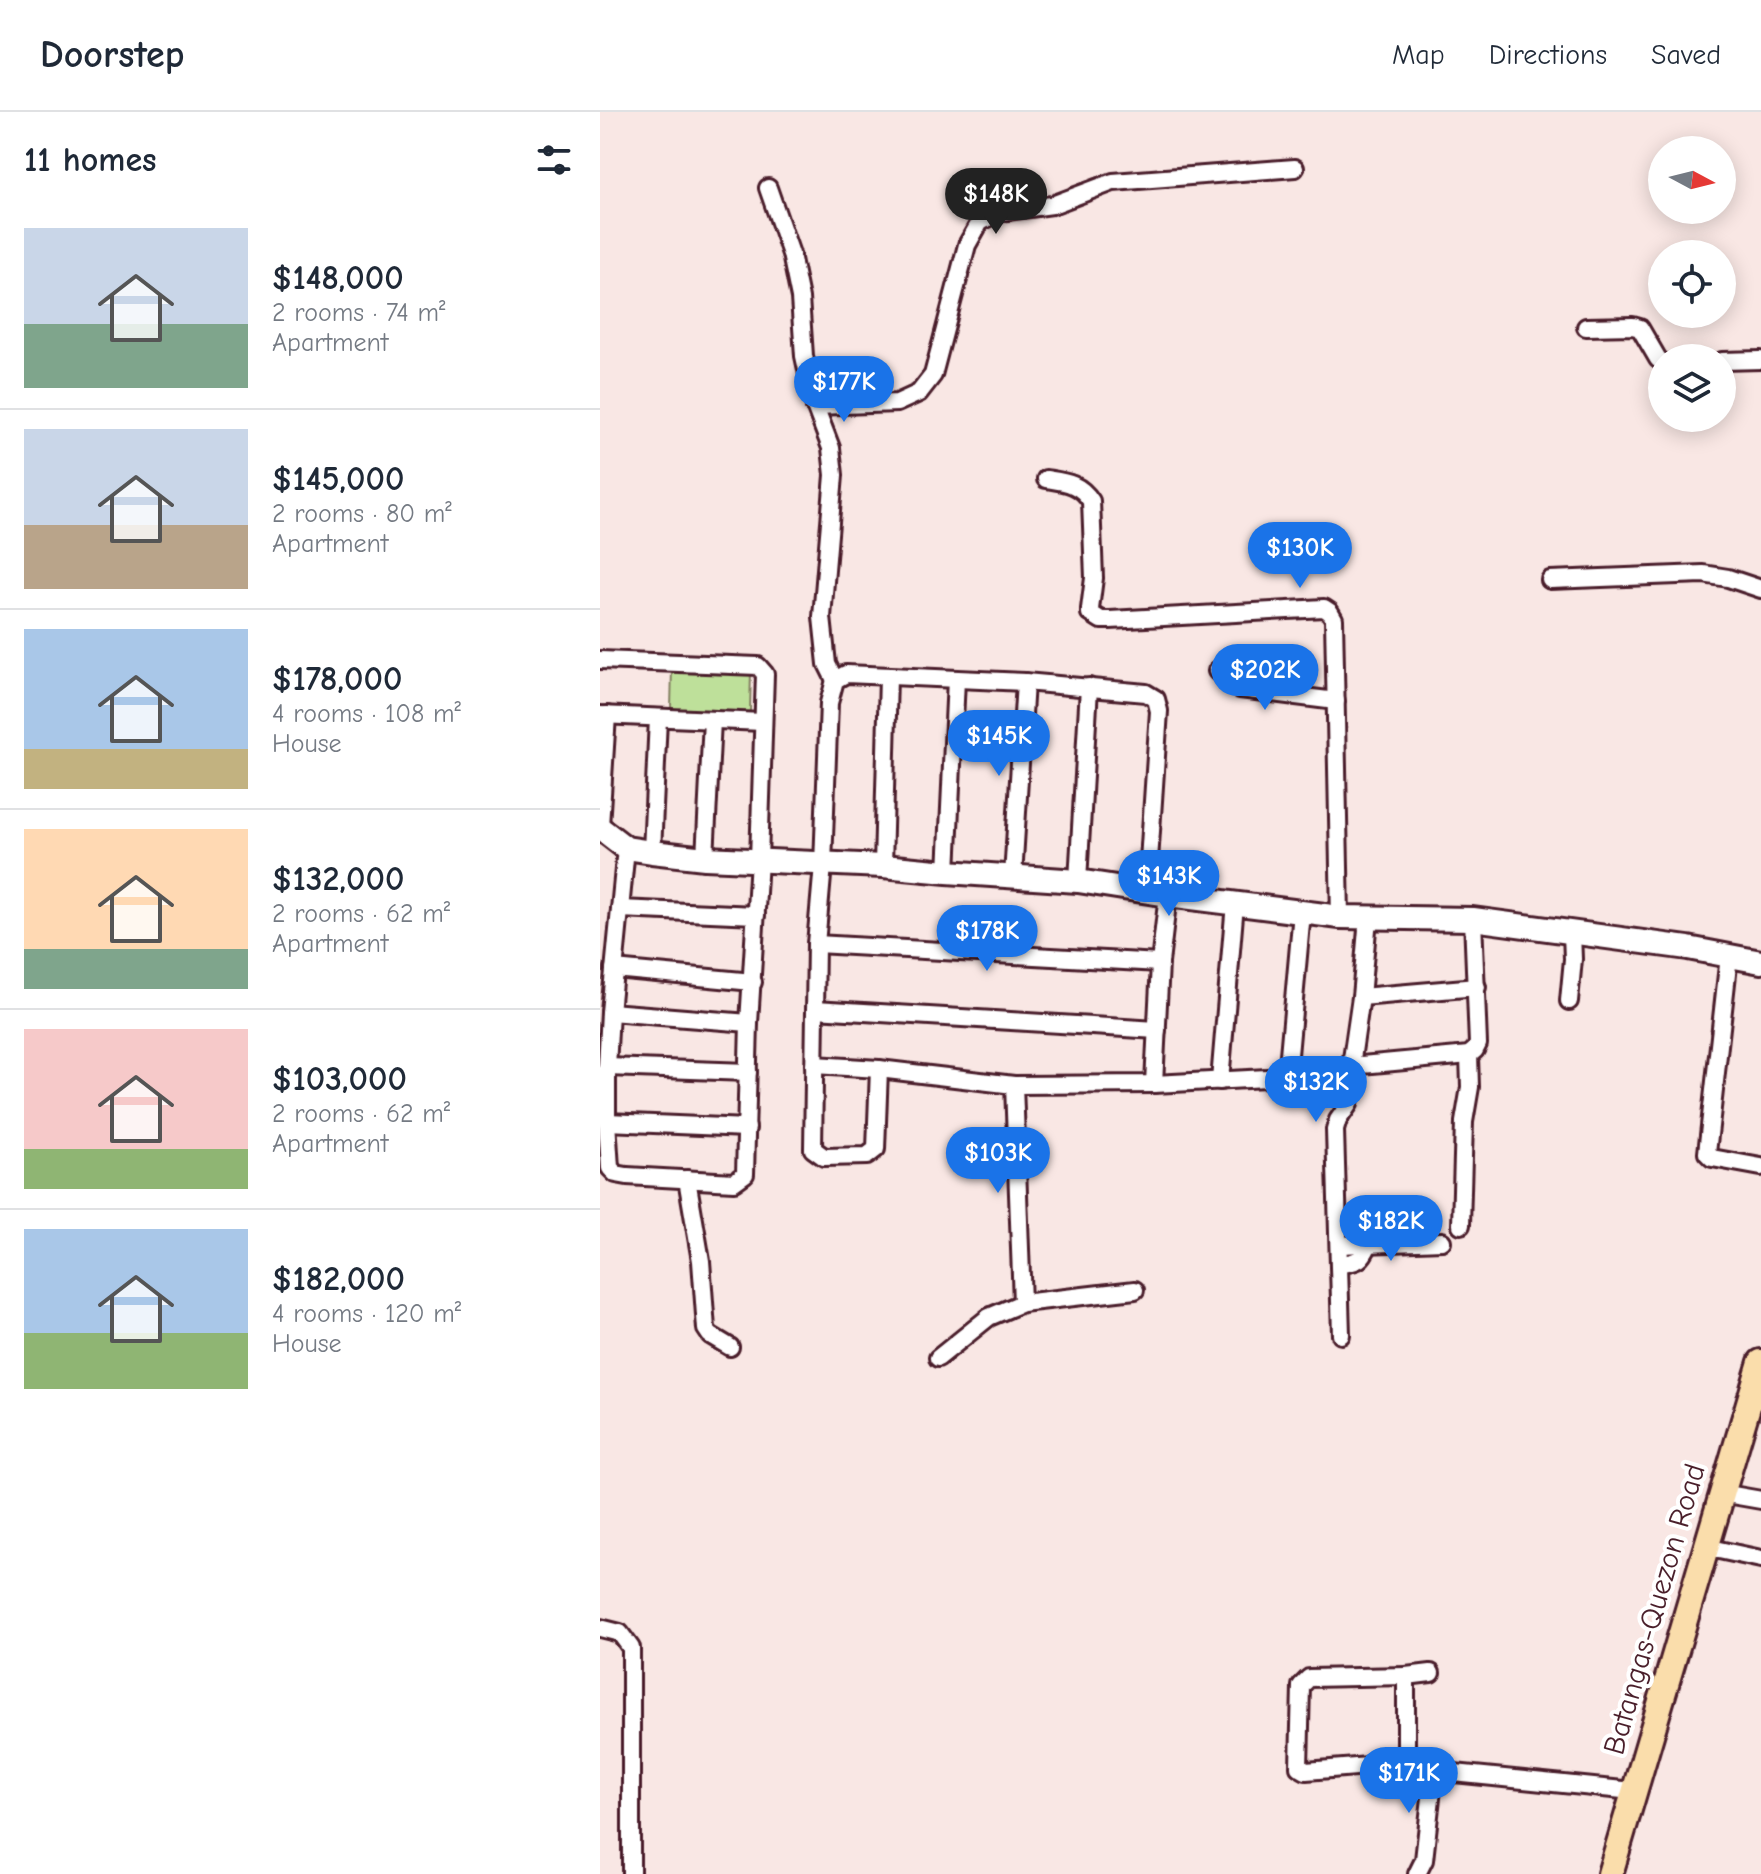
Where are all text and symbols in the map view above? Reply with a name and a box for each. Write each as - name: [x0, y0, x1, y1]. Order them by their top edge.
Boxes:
- text: Doorstep: [40, 33, 184, 77]
- text: Map: [1392, 39, 1445, 71]
- text: Directions: [1489, 39, 1607, 71]
- text: Saved: [1651, 39, 1721, 71]
- north arrow: [1648, 136, 1736, 224]
- map controls: [1648, 136, 1736, 432]
- icon: filters: [532, 138, 576, 182]
- text: 11 homes: [24, 140, 157, 180]
- pin: $148K: [940, 168, 1052, 236]
- text: $148K: [963, 179, 1029, 209]
- button: locate: [1648, 240, 1736, 328]
- text: $148,000: [272, 258, 404, 298]
- icon: home: [88, 260, 184, 356]
- text: 2 rooms · 74 m²: [272, 298, 445, 328]
- text: Apartment: [272, 328, 388, 358]
- button: layers: [1648, 344, 1736, 432]
- pin: $177K: [788, 356, 900, 424]
- text: $177K: [812, 367, 876, 397]
- text: $145,000: [272, 459, 404, 499]
- icon: home: [88, 461, 184, 557]
- text: 2 rooms · 80 m²: [272, 499, 452, 529]
- pin: $130K: [1244, 522, 1356, 590]
- text: Apartment: [272, 529, 388, 559]
- text: $130K: [1266, 533, 1334, 563]
- pin: $202K: [1209, 644, 1321, 712]
- text: $202K: [1229, 655, 1301, 685]
- text: $178,000: [272, 659, 402, 699]
- icon: home: [88, 661, 184, 757]
- text: 4 rooms · 108 m²: [272, 699, 461, 729]
- pin: $145K: [943, 710, 1055, 778]
- text: $145K: [966, 721, 1032, 751]
- text: House: [272, 729, 342, 759]
- pin: $143K: [1113, 850, 1225, 918]
- text: $132,000: [272, 859, 404, 899]
- icon: home: [88, 861, 184, 957]
- text: $143K: [1136, 861, 1202, 891]
- text: 2 rooms · 62 m²: [272, 899, 450, 929]
- pin: $178K: [931, 905, 1043, 973]
- text: $178K: [955, 916, 1019, 946]
- text: Apartment: [272, 929, 388, 959]
- pin: $132K: [1260, 1056, 1372, 1124]
- text: $103,000: [272, 1059, 407, 1099]
- icon: home: [88, 1061, 184, 1157]
- text: $132K: [1283, 1067, 1349, 1097]
- text: 2 rooms · 62 m²: [272, 1099, 450, 1129]
- pin: $103K: [942, 1127, 1054, 1195]
- text: Apartment: [272, 1129, 388, 1159]
- text: $103K: [964, 1138, 1032, 1168]
- pin: $182K: [1335, 1195, 1447, 1263]
- text: $182K: [1358, 1206, 1424, 1236]
- text: $182,000: [272, 1259, 405, 1299]
- icon: home: [88, 1261, 184, 1357]
- text: 4 rooms · 120 m²: [272, 1299, 461, 1329]
- text: House: [272, 1329, 342, 1359]
- street label: Batangas-Quezon Road: [1596, 1460, 1713, 1759]
- pin: $171K: [1353, 1747, 1465, 1815]
- text: $171K: [1378, 1758, 1440, 1788]

